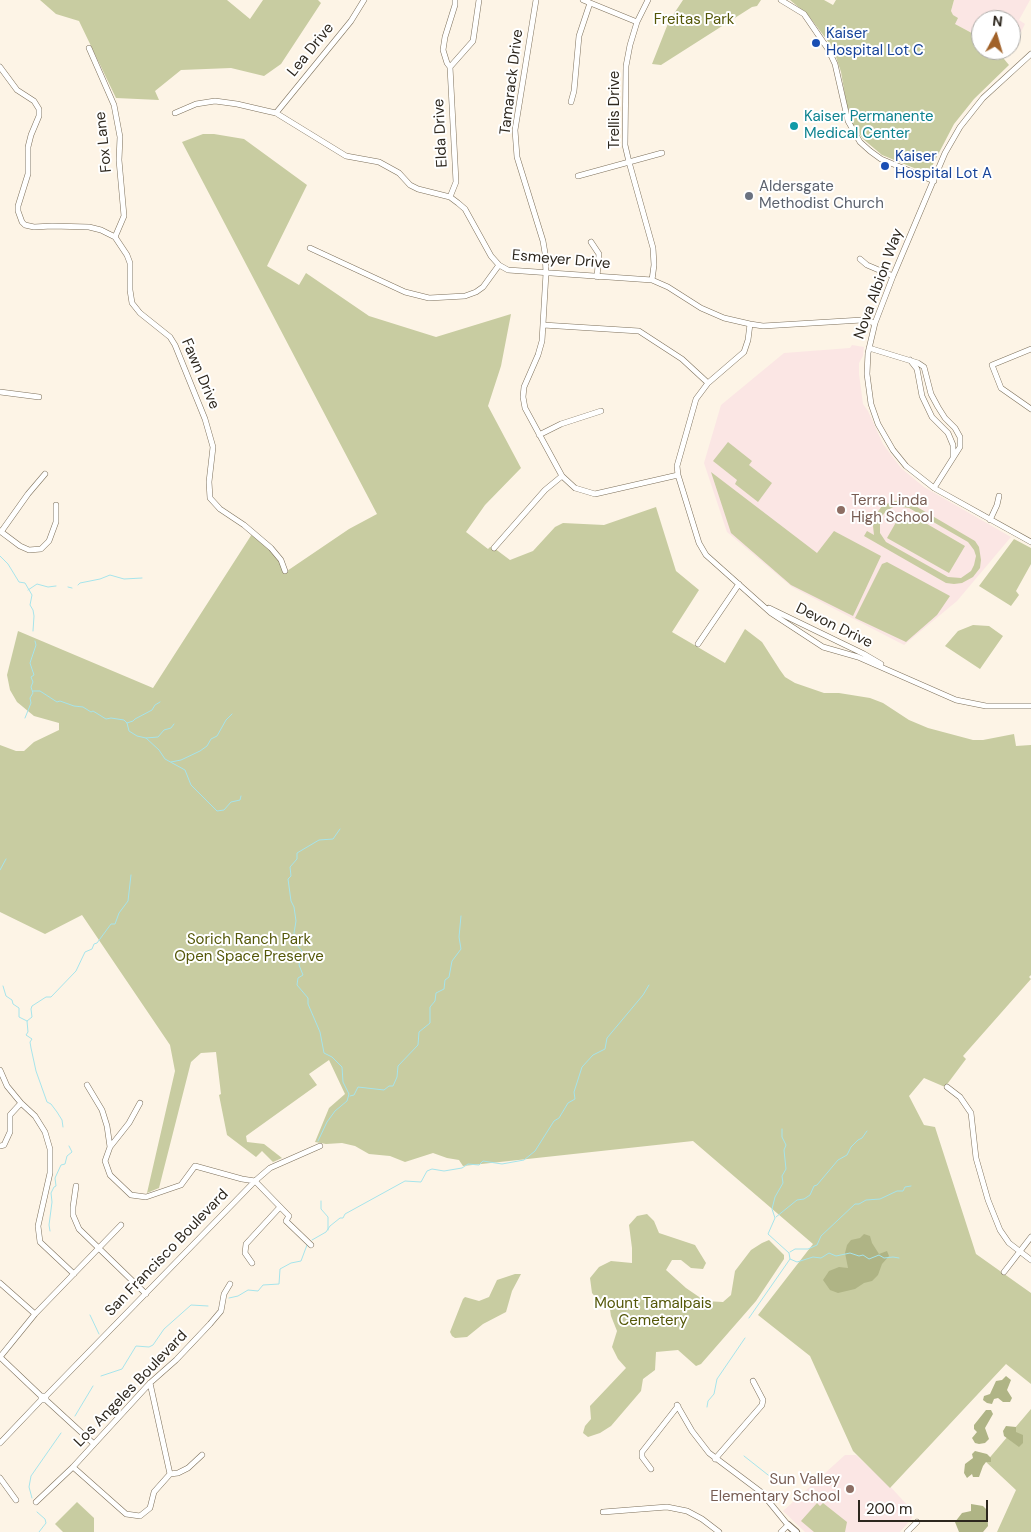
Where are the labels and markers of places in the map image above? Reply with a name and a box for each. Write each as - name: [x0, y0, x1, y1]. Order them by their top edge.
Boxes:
- place label: Kaiser Hospital Lot C: [826, 25, 924, 60]
- marker: Kaiser Hospital Lot C: [810, 37, 822, 49]
- place label: Kaiser Permanente Medical Center: [804, 108, 934, 143]
- marker: Kaiser Permanente Medical Center: [788, 120, 800, 132]
- place label: Kaiser Hospital Lot A: [895, 148, 992, 183]
- marker: Kaiser Hospital Lot A: [879, 160, 891, 172]
- place label: Aldersgate Methodist Church: [759, 178, 884, 213]
- marker: Aldersgate Methodist Church: [743, 190, 755, 202]
- place label: Terra Linda High School: [851, 492, 933, 527]
- marker: Terra Linda High School: [835, 504, 847, 516]
- place label: Sun Valley Elementary School: [710, 1471, 840, 1506]
- marker: Sun Valley Elementary School: [844, 1483, 856, 1495]

